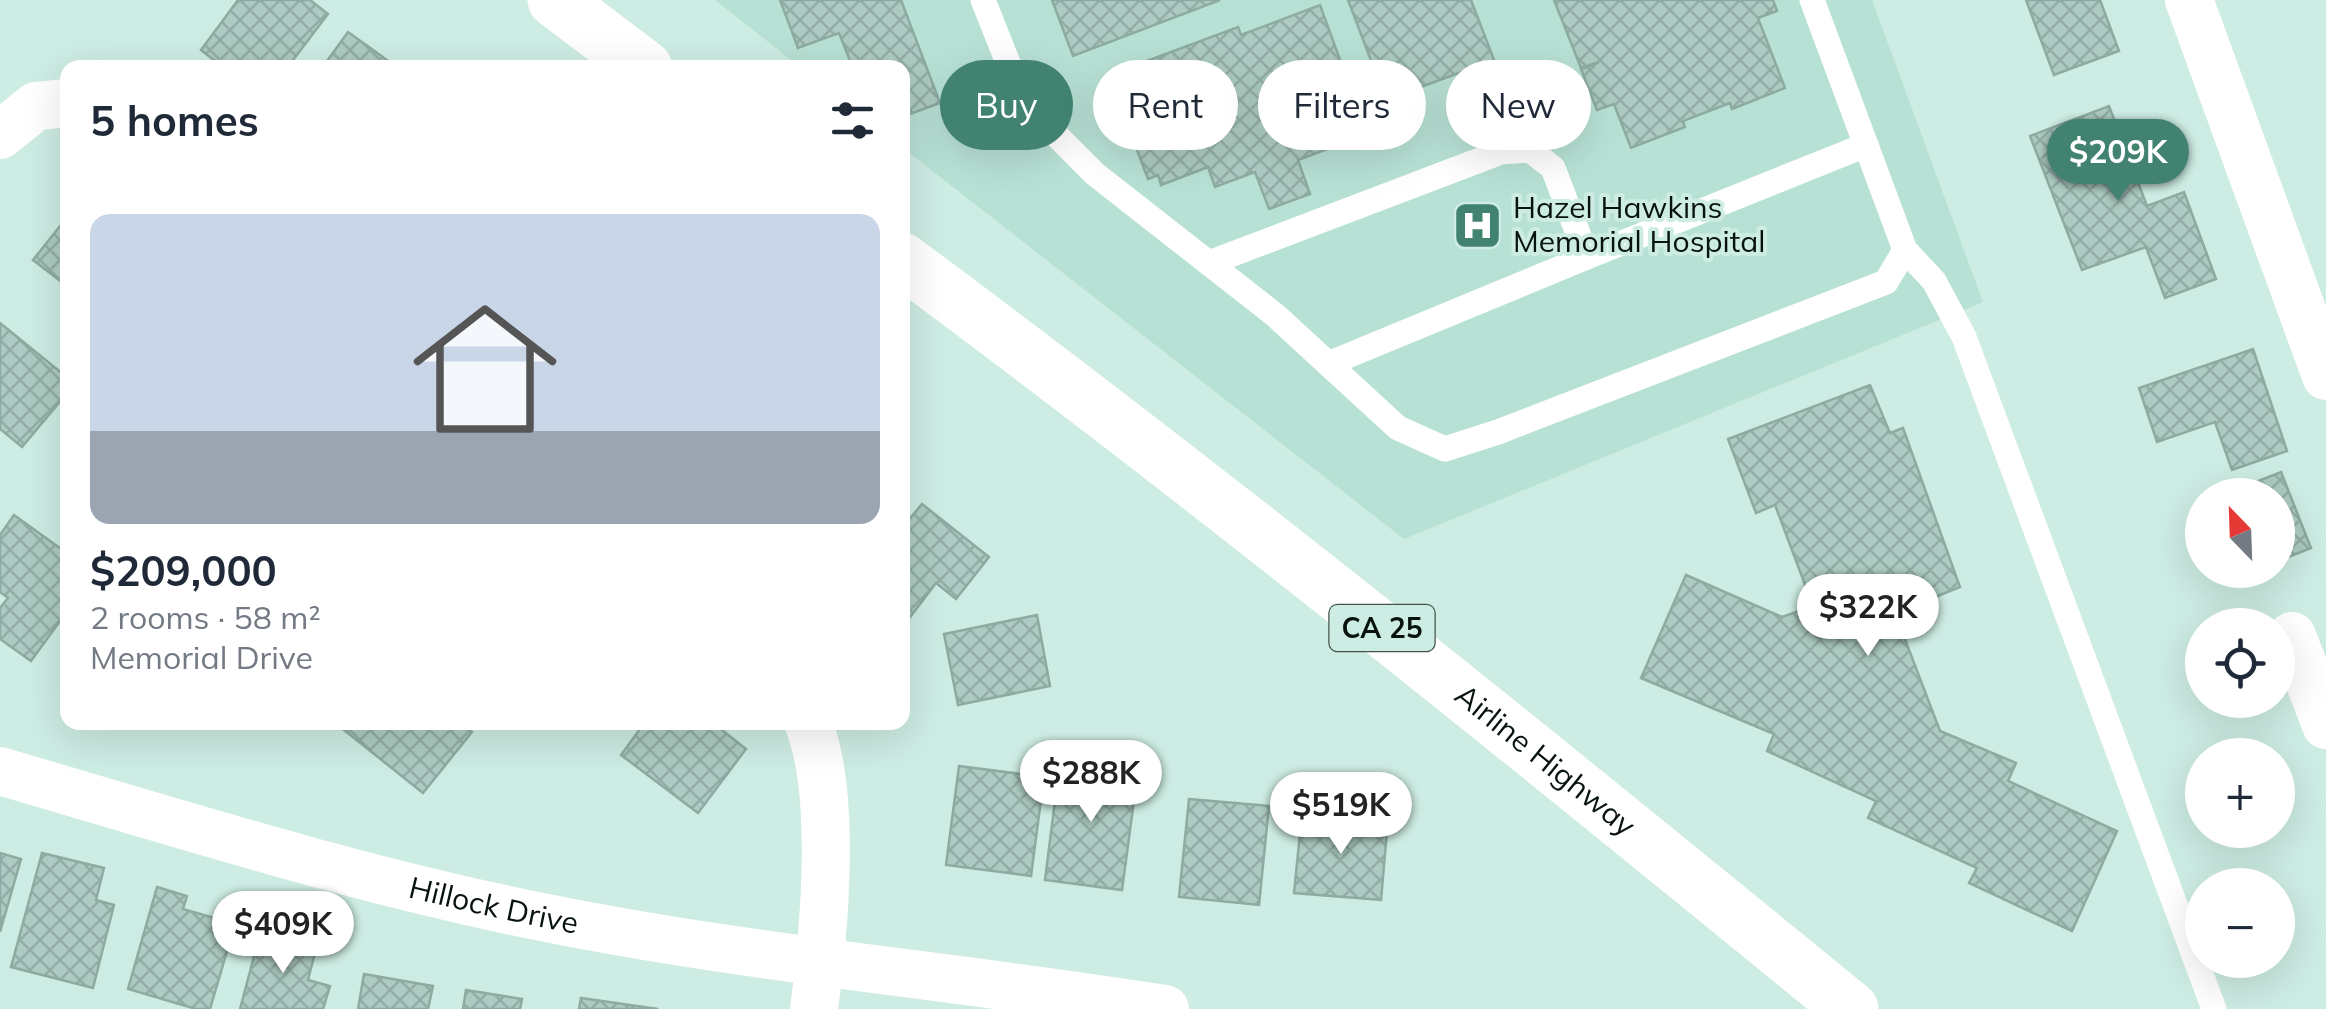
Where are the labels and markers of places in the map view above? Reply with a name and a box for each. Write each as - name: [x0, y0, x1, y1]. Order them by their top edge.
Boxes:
- pin: $209K: [2048, 119, 2188, 204]
- place label: Hazel Hawkins Memorial Hospital: [1513, 188, 1765, 260]
- hospital icon: Hazel Hawkins Memorial Hospital: [1452, 199, 1504, 251]
- pin: $322K: [1798, 574, 1938, 659]
- pin: $288K: [1021, 740, 1161, 825]
- pin: $519K: [1271, 772, 1411, 857]
- pin: $409K: [213, 891, 353, 976]

